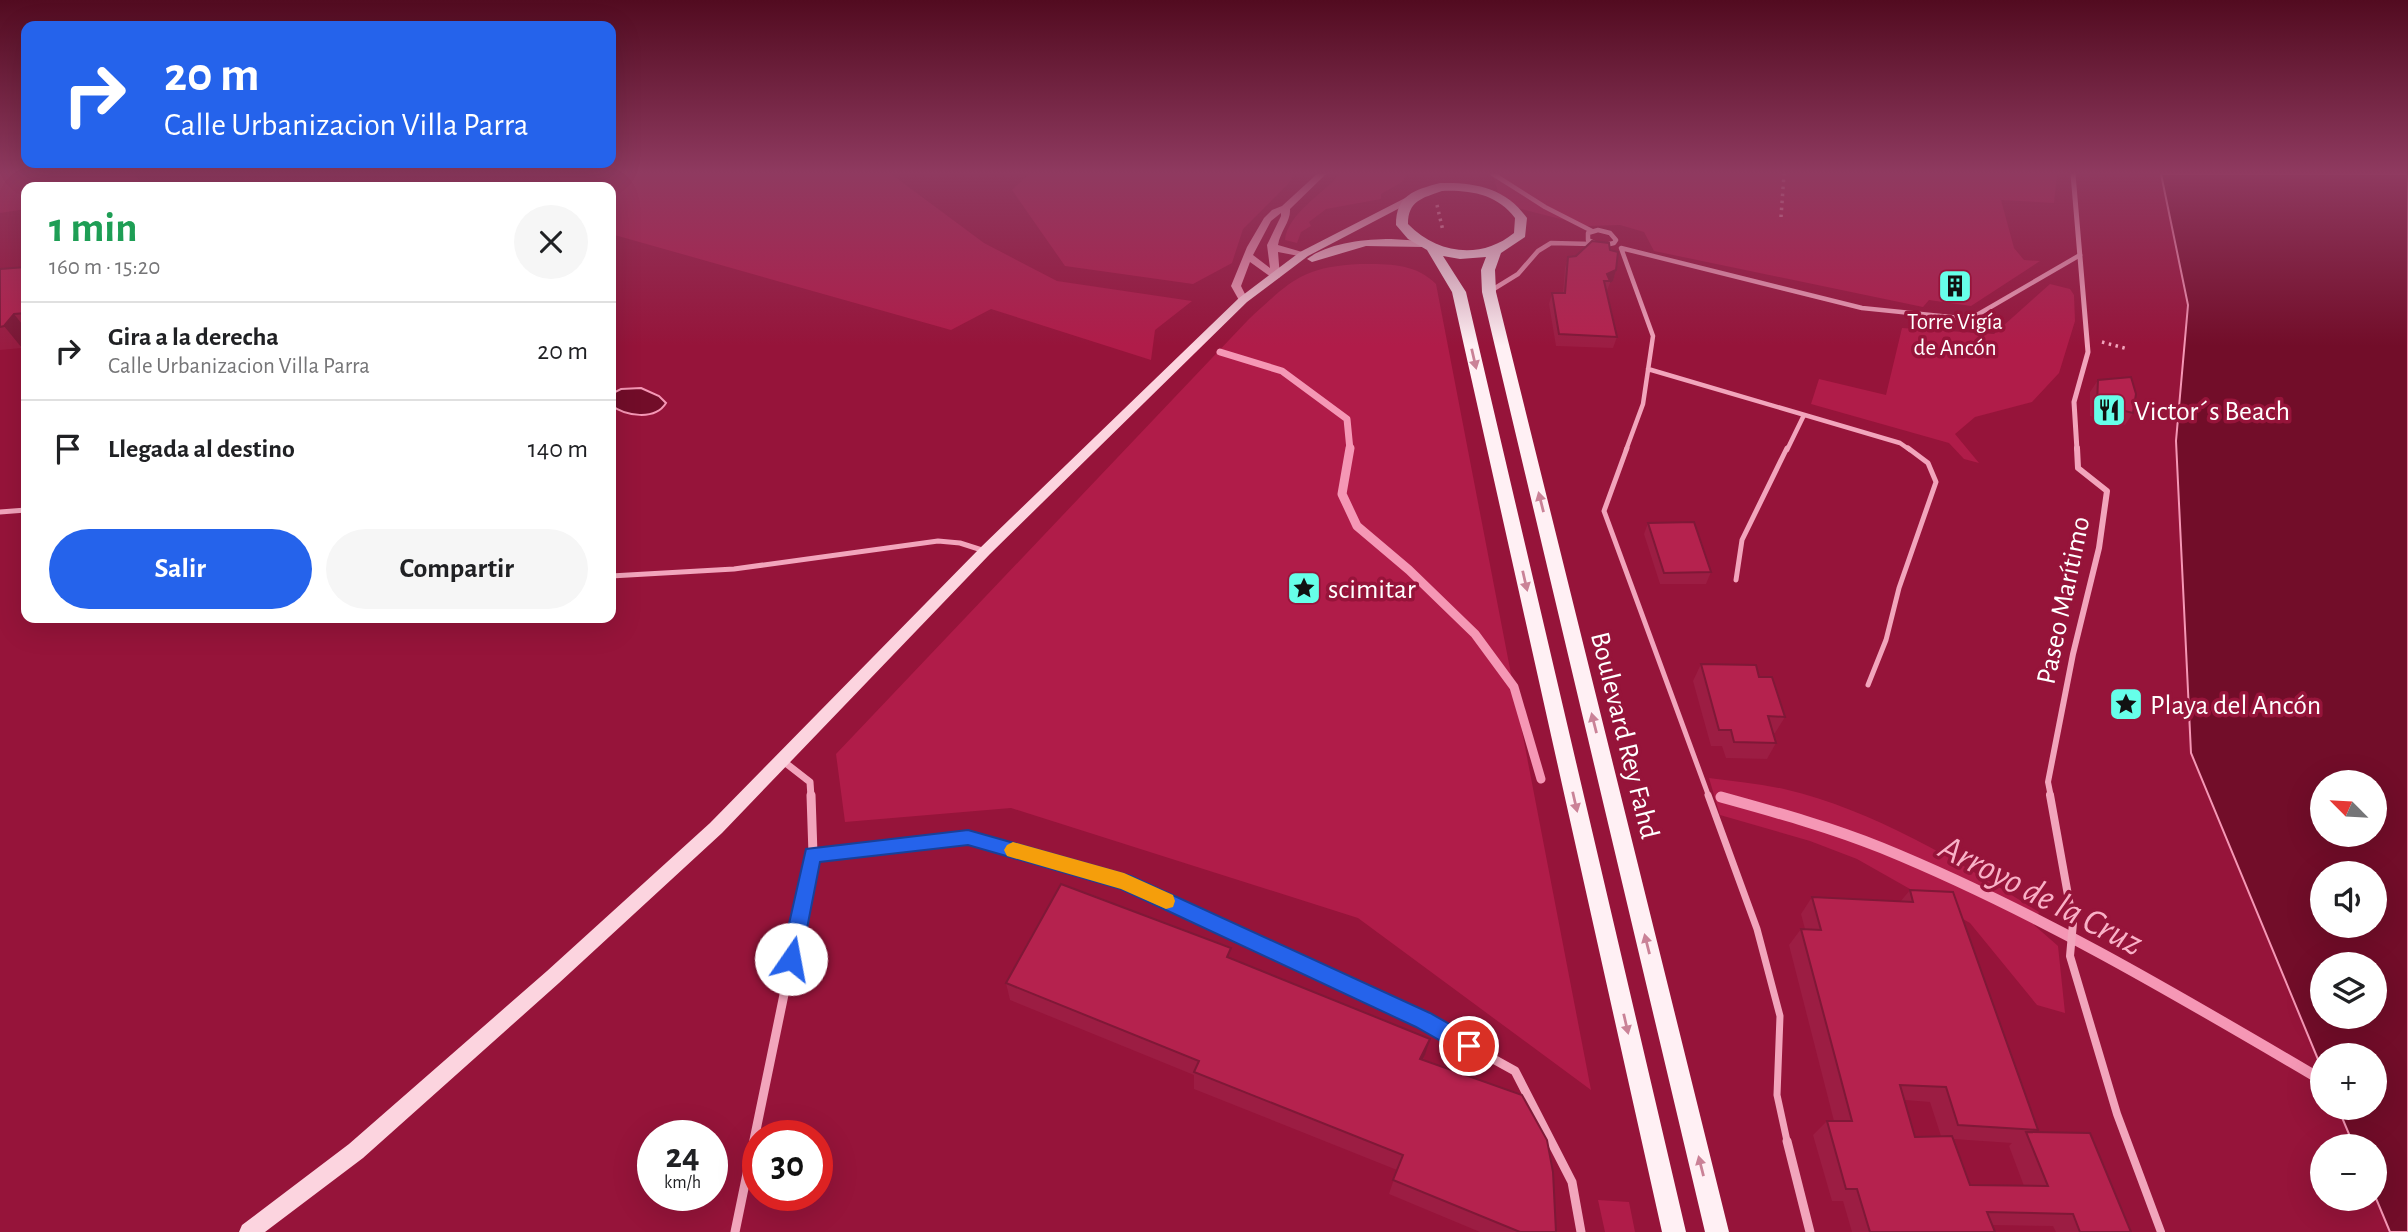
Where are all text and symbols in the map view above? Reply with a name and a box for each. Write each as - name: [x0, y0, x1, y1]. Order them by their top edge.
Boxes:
- icon: right: [49, 49, 140, 140]
- text: 20 m: [164, 51, 260, 100]
- text: Calle Urbanizacion Villa Parra: [164, 109, 528, 141]
- button: close: [514, 205, 588, 279]
- text: 1 min: [49, 207, 138, 249]
- text: 160 m · 15:20: [49, 256, 160, 279]
- building icon: Torre Vigía de Ancón: [1936, 267, 1974, 305]
- place label: Torre Vigía de Ancón: [1907, 311, 2003, 360]
- text: Gira a la derecha: [108, 324, 279, 350]
- icon: right: [49, 332, 87, 370]
- text: 20 m: [537, 338, 588, 364]
- one-way arrow: [1469, 348, 1480, 370]
- text: Calle Urbanizacion Villa Parra: [108, 355, 370, 378]
- restaurant icon: Victor´s Beach: [2090, 391, 2128, 429]
- place label: Victor´s Beach: [2134, 398, 2290, 426]
- icon: arrive: [49, 430, 87, 468]
- text: Llegada al destino: [108, 436, 295, 462]
- text: 140 m: [528, 436, 588, 462]
- one-way arrow: [1535, 491, 1546, 513]
- street label: Paseo Marítimo: [2033, 514, 2095, 687]
- button: Salir: [49, 529, 312, 609]
- button: Compartir: [326, 529, 588, 609]
- place icon: scimitar: [1285, 569, 1323, 607]
- one-way arrow: [1519, 570, 1530, 592]
- place label: scimitar: [1328, 576, 1416, 604]
- street label: Boulevard Rey Fahd: [1585, 629, 1663, 842]
- place icon: Playa del Ancón: [2107, 685, 2145, 723]
- place label: Playa del Ancón: [2150, 692, 2321, 720]
- one-way arrow: [1588, 712, 1599, 734]
- north arrow: [2310, 770, 2387, 847]
- map controls: [2310, 770, 2387, 1211]
- one-way arrow: [1570, 792, 1581, 814]
- water label: Arroyo de la Cruz: [1933, 828, 2149, 962]
- button: sound: [2310, 861, 2387, 938]
- position arrow: [754, 922, 828, 996]
- one-way arrow: [1641, 933, 1652, 955]
- button: layers: [2310, 952, 2387, 1029]
- one-way arrow: [1621, 1013, 1632, 1035]
- pin: [1439, 1016, 1499, 1076]
- icon: arrive: [1450, 1027, 1488, 1065]
- button: +: [2310, 1043, 2387, 1120]
- speed limit sign: 30: [742, 1120, 833, 1211]
- button: −: [2310, 1134, 2387, 1211]
- text: 24: [665, 1139, 700, 1174]
- one-way arrow: [1695, 1155, 1706, 1177]
- text: km/h: [664, 1174, 701, 1192]

